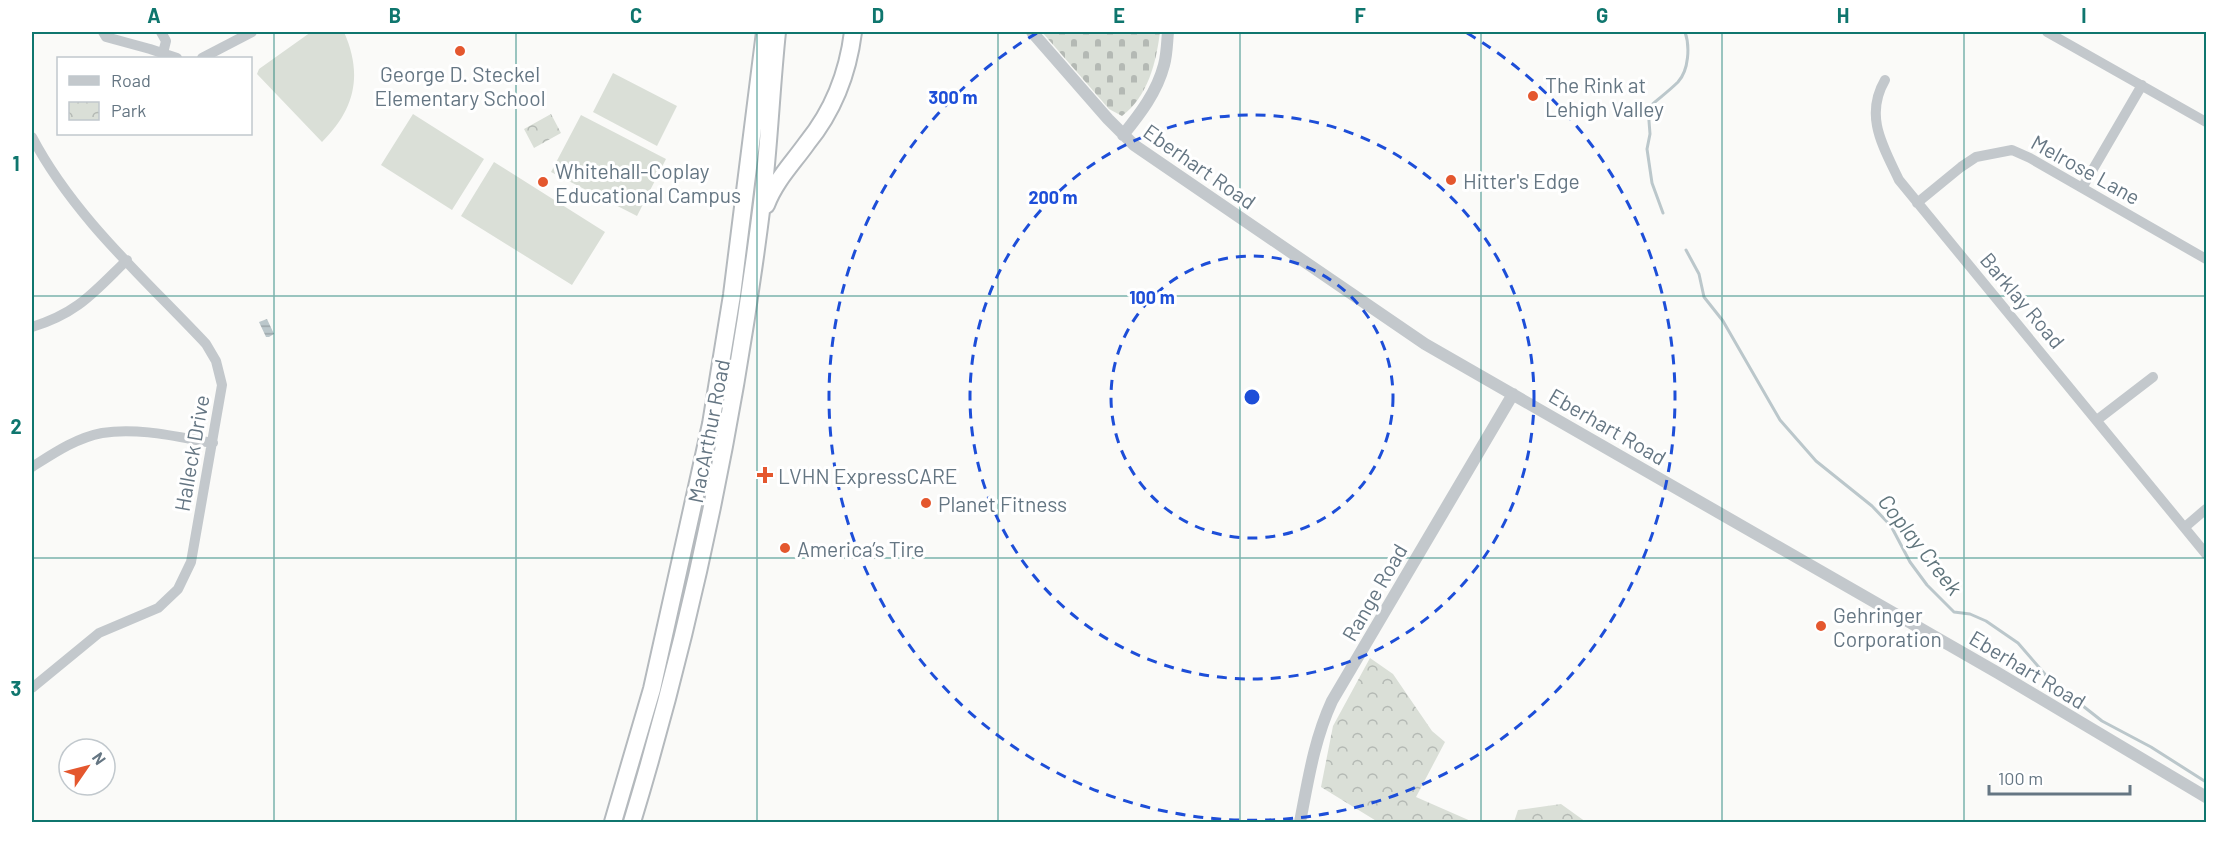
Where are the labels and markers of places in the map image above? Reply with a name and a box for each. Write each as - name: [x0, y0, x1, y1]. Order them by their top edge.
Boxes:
- marker: George D. Steckel Elementary School: [453, 44, 467, 58]
- place label: George D. Steckel Elementary School: [374, 61, 546, 110]
- place label: The Rink at Lehigh Valley: [1545, 72, 1664, 121]
- marker: The Rink at Lehigh Valley: [1526, 89, 1540, 103]
- place label: Whitehall-Coplay Educational Campus: [555, 158, 741, 207]
- place label: Hitter's Edge: [1463, 168, 1580, 193]
- marker: Hitter's Edge: [1444, 173, 1458, 187]
- marker: Whitehall-Coplay Educational Campus: [536, 175, 550, 189]
- centre of rings: [1242, 387, 1262, 407]
- place label: LVHN ExpressCARE: [778, 463, 958, 488]
- marker: LVHN ExpressCARE: [756, 466, 774, 484]
- place label: Planet Fitness: [938, 491, 1067, 516]
- marker: Planet Fitness: [919, 496, 933, 510]
- place label: America’s Tire: [797, 536, 924, 561]
- marker: America’s Tire: [778, 541, 792, 555]
- place label: Gehringer Corporation: [1833, 602, 1942, 651]
- marker: Gehringer Corporation: [1814, 619, 1828, 633]

